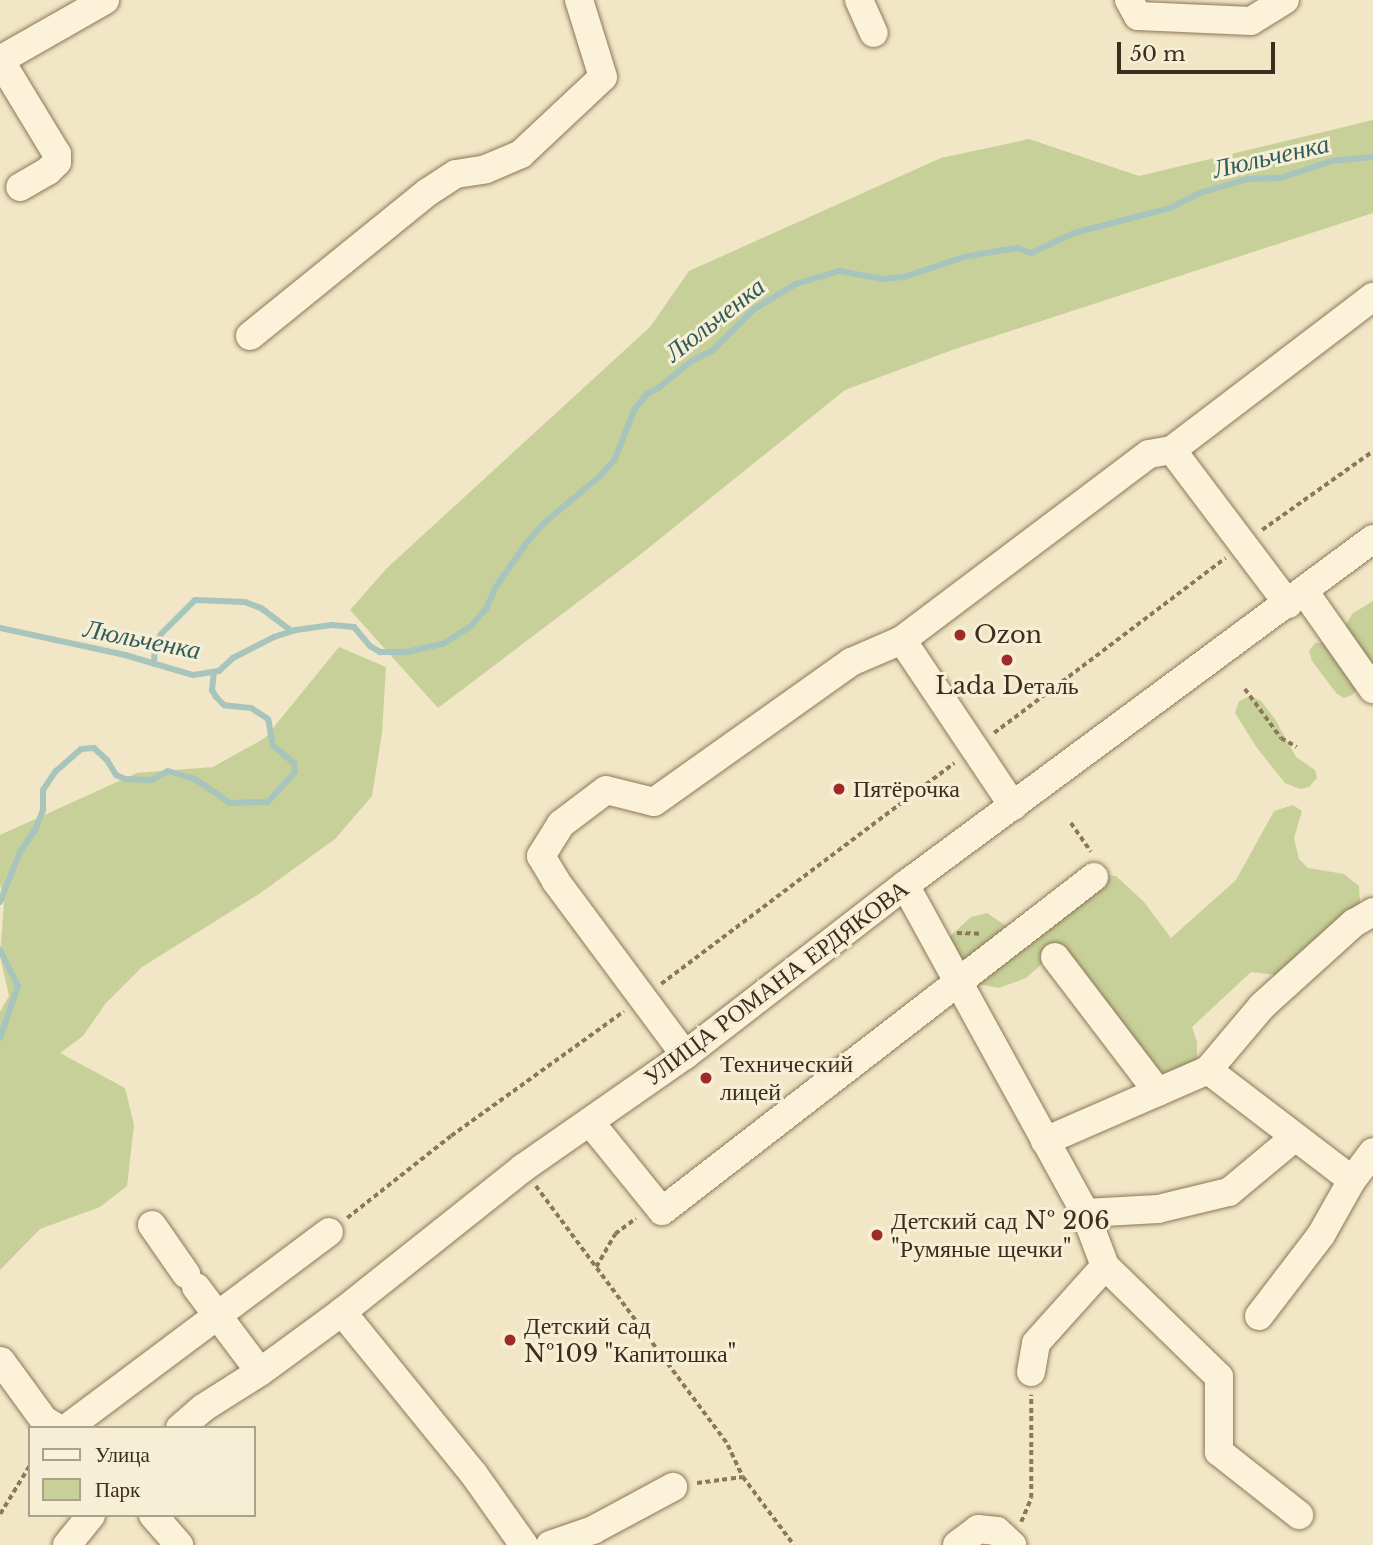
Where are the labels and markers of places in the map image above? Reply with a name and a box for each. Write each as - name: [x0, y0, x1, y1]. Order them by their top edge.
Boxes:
- place label: Ozon: [974, 621, 1042, 649]
- marker: Ozon: [952, 627, 968, 643]
- marker: Lada Dеталь: [999, 652, 1015, 668]
- place label: Lada Dеталь: [935, 672, 1079, 700]
- place label: Пятёрочка: [853, 775, 960, 803]
- marker: Пятёрочка: [831, 781, 847, 797]
- place label: Технический лицей: [720, 1050, 853, 1106]
- marker: Технический лицей: [698, 1070, 714, 1086]
- place label: Детский сад № 206 "Румяные щечки": [891, 1207, 1110, 1263]
- marker: Детский сад № 206 "Румяные щечки": [869, 1227, 885, 1243]
- place label: Детский сад №109 "Капитошка": [524, 1312, 737, 1368]
- marker: Детский сад №109 "Капитошка": [502, 1332, 518, 1348]

